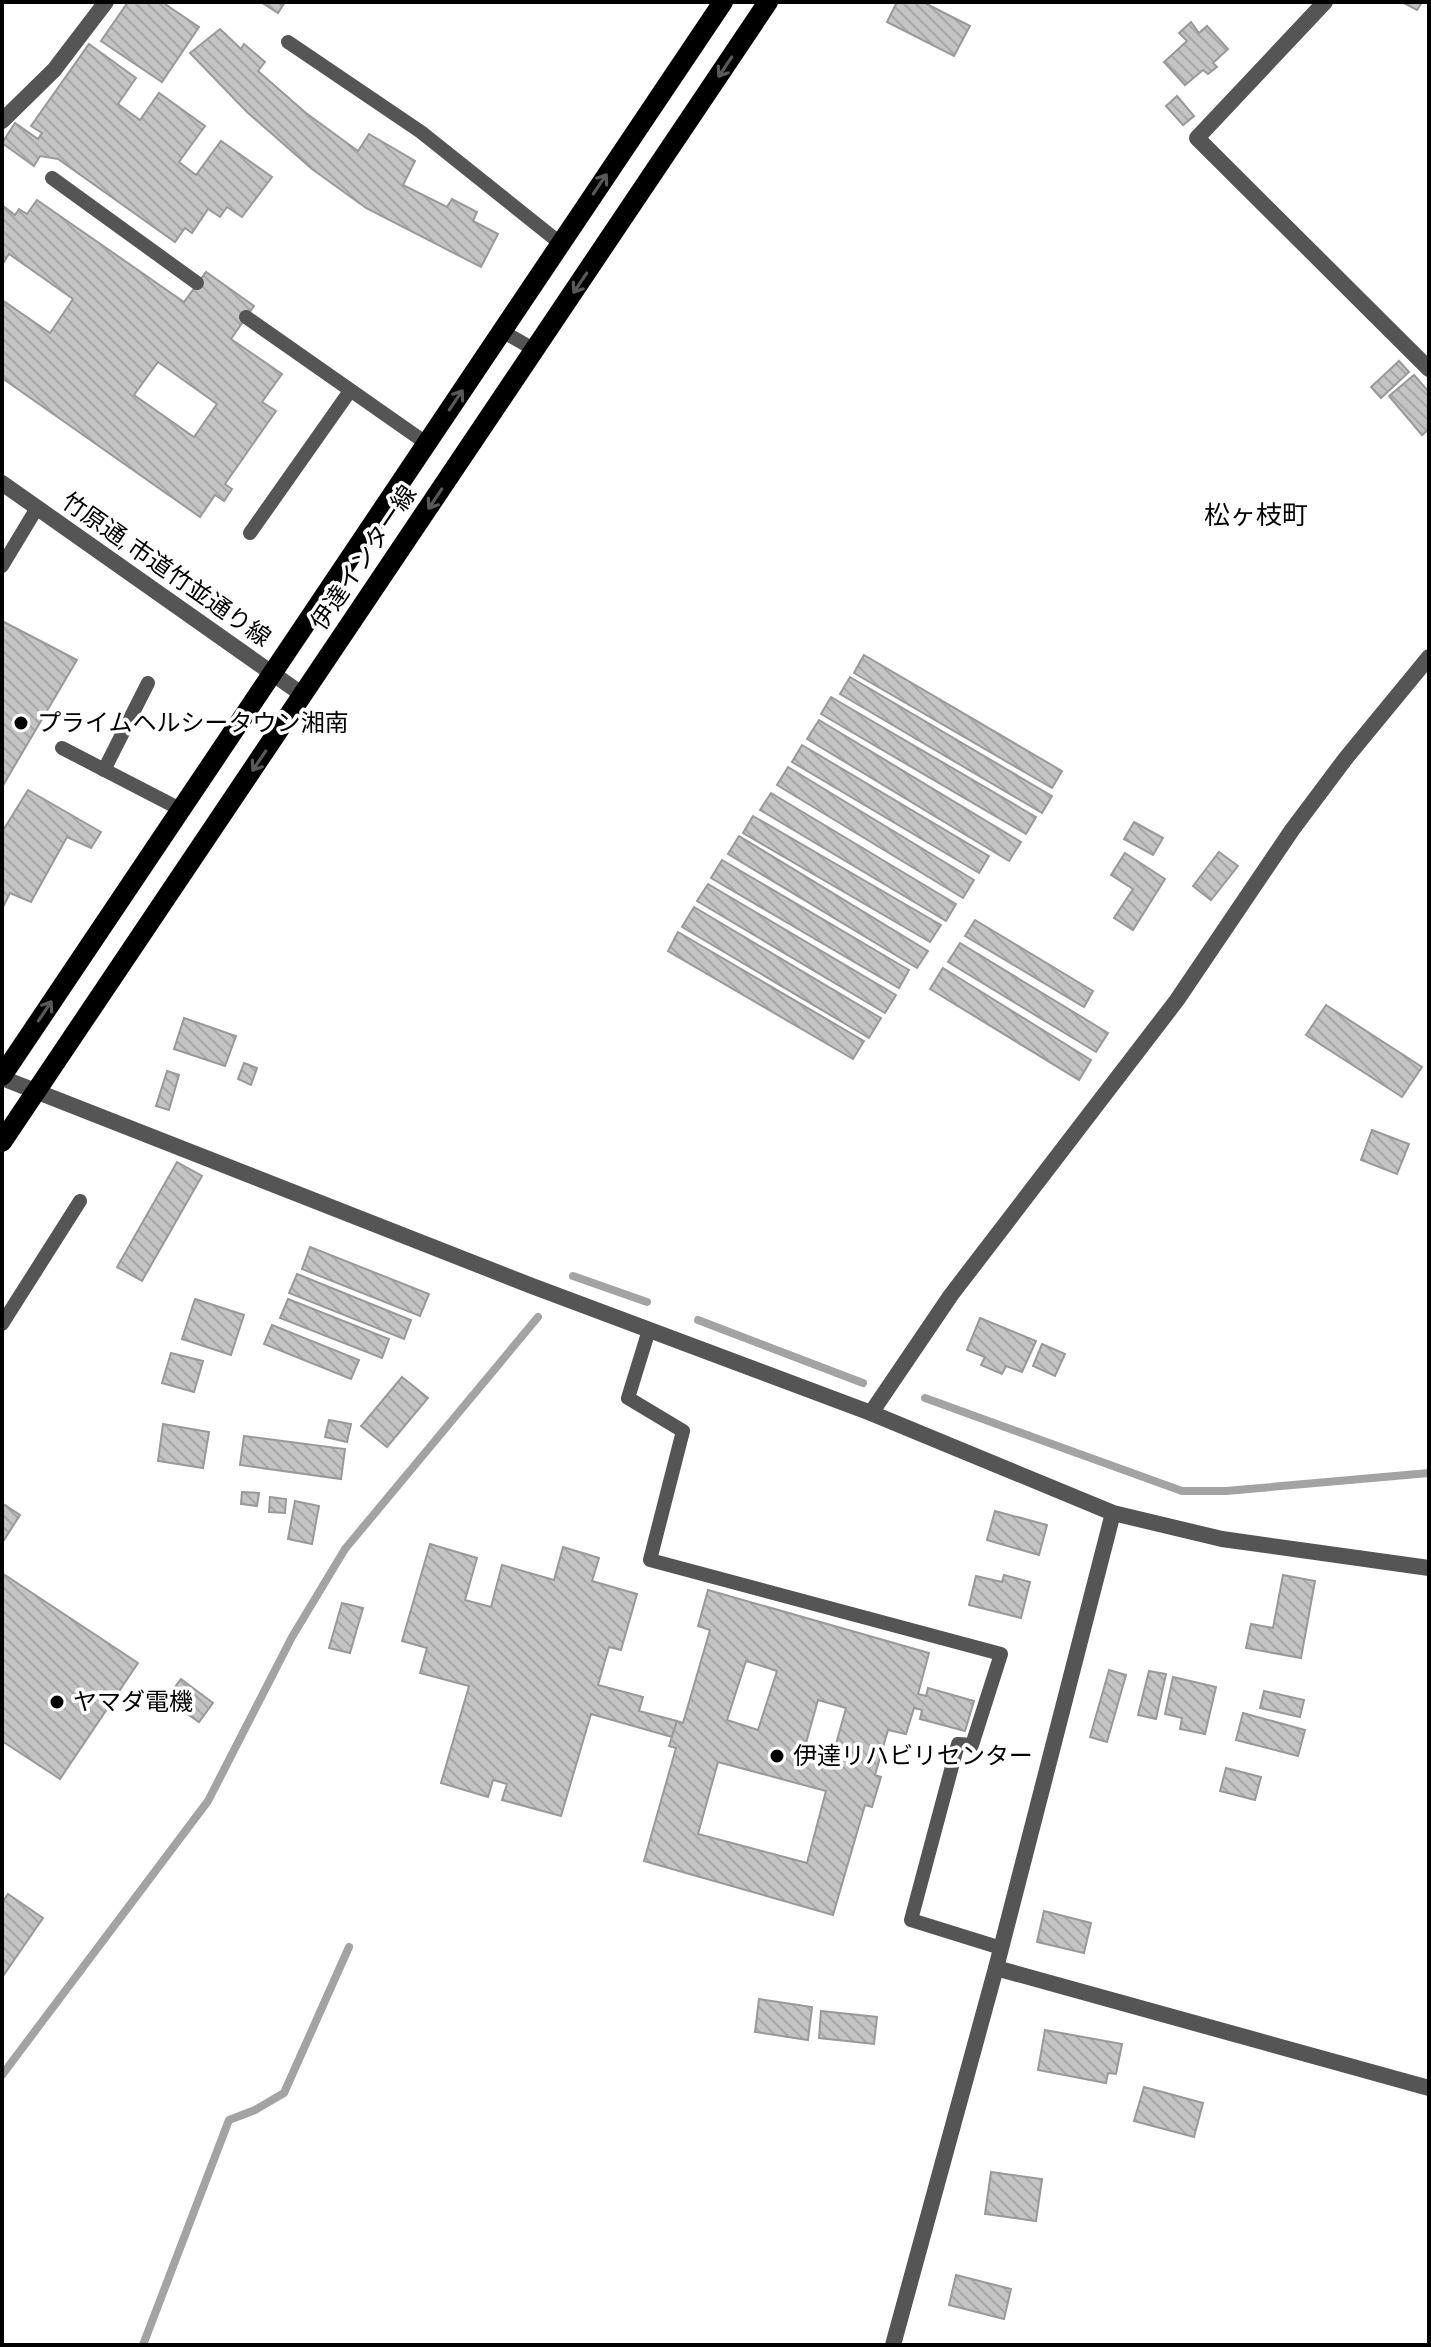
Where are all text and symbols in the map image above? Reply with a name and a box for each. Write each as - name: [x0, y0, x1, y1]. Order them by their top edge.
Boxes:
- one-way arrow: [716, 55, 733, 77]
- one-way arrow: [593, 173, 609, 196]
- one-way arrow: [572, 271, 588, 293]
- one-way arrow: [448, 389, 464, 412]
- street label: 伊達インター線: [305, 480, 423, 636]
- street label: 竹原通, 市道竹並通り線: [56, 487, 276, 653]
- one-way arrow: [427, 487, 443, 509]
- district label: 松ヶ枝町: [1204, 501, 1308, 532]
- place label: プライムヘルシータウン湘南: [37, 709, 349, 738]
- marker: プライムヘルシータウン湘南: [12, 714, 30, 732]
- one-way arrow: [251, 749, 267, 771]
- one-way arrow: [37, 1000, 53, 1022]
- place label: ヤマダ電機: [73, 1688, 193, 1717]
- marker: ヤマダ電機: [48, 1693, 66, 1711]
- place label: 伊達リハビリセンター: [793, 1742, 1033, 1771]
- marker: 伊達リハビリセンター: [768, 1747, 786, 1765]

